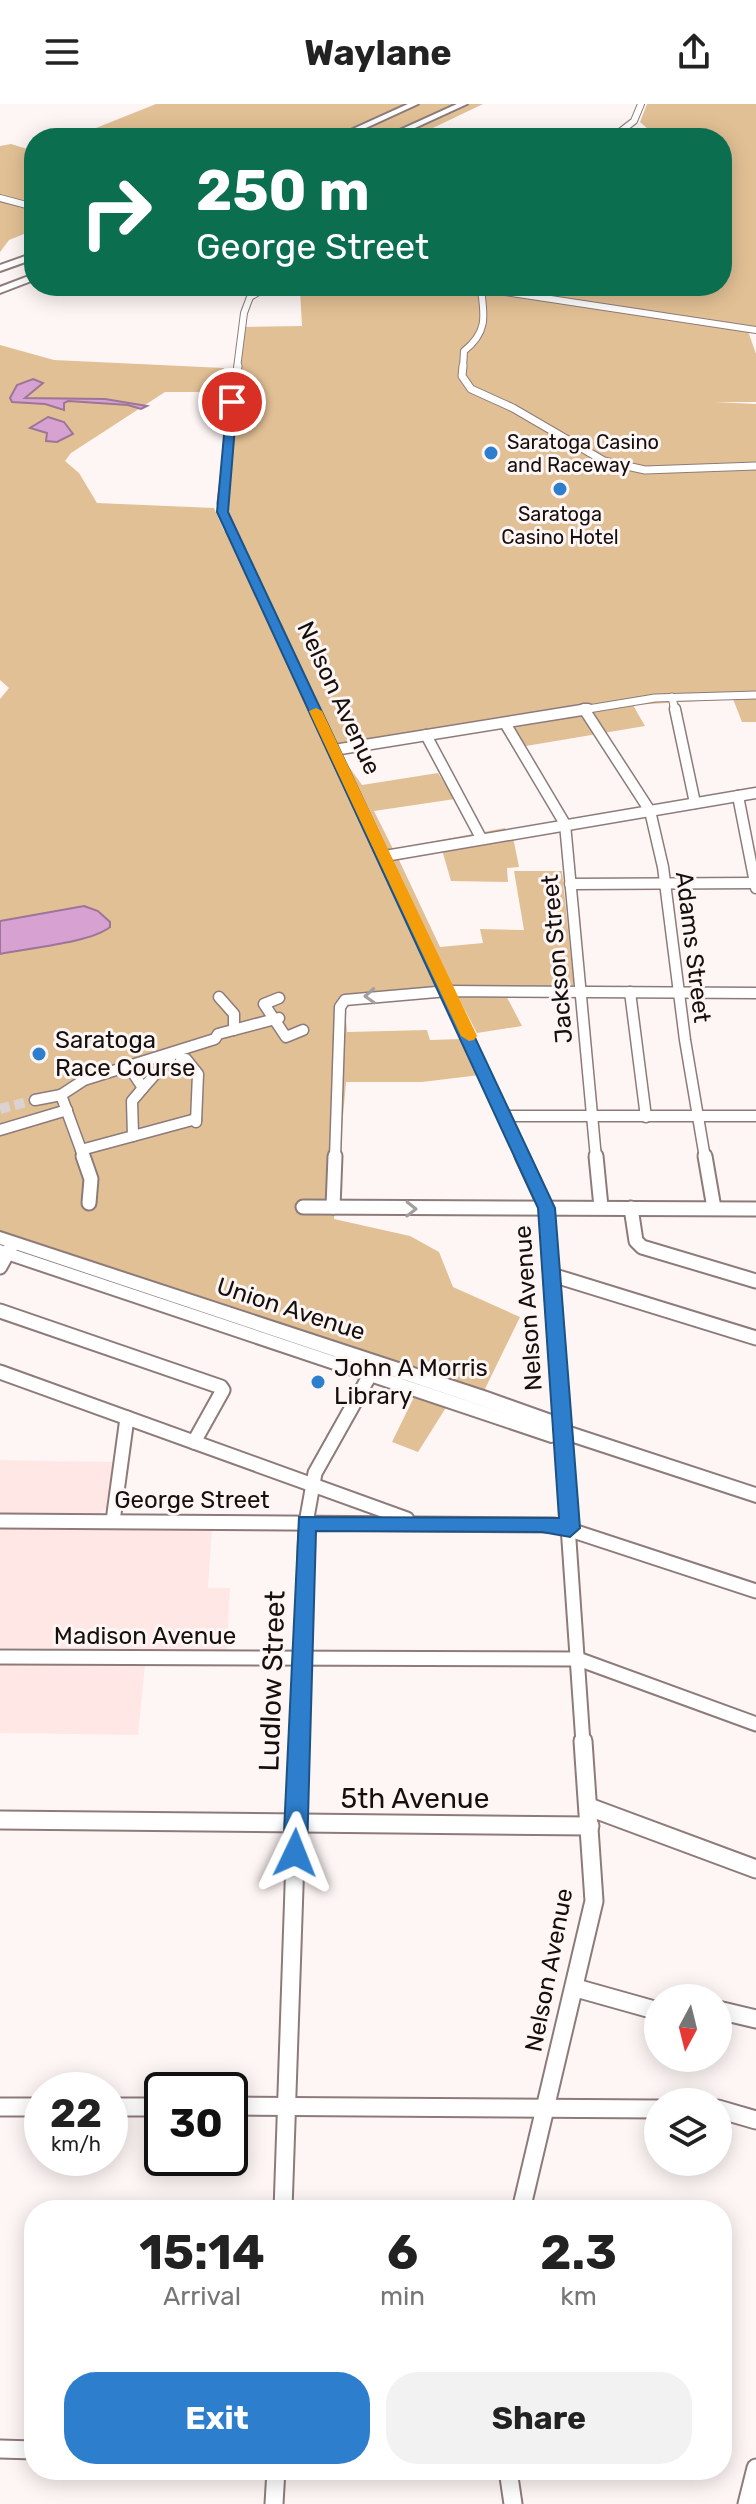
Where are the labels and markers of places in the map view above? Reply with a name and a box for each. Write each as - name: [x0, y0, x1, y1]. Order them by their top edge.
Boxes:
- pin: [198, 368, 266, 436]
- place label: Saratoga Casino and Raceway: [507, 430, 659, 477]
- marker: Saratoga Casino and Raceway: [482, 444, 500, 462]
- marker: Saratoga Casino Hotel: [551, 480, 569, 498]
- place label: Saratoga Casino Hotel: [501, 502, 619, 549]
- place label: Saratoga Race Course: [55, 1026, 196, 1082]
- marker: Saratoga Race Course: [30, 1045, 48, 1063]
- place label: John A Morris Library: [334, 1354, 488, 1410]
- marker: John A Morris Library: [309, 1373, 327, 1391]

